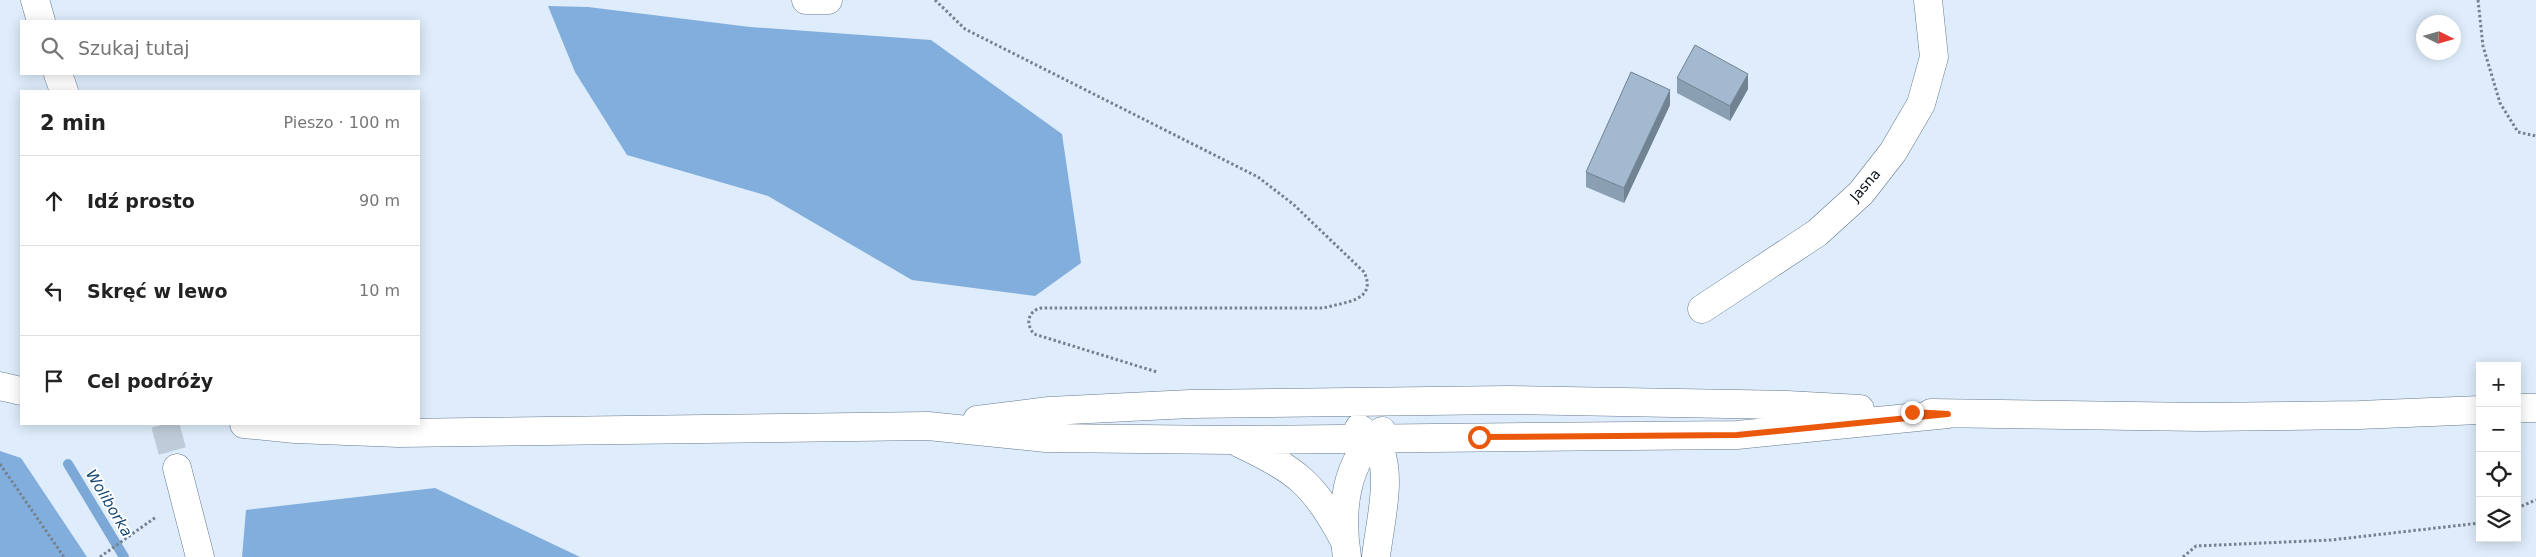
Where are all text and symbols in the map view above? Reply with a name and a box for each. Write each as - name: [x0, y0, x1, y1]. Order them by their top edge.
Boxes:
- north arrow: [2416, 15, 2461, 60]
- search box: [20, 20, 420, 75]
- icon: search: [38, 34, 66, 62]
- text: Szukaj tutaj: [78, 37, 190, 59]
- text: 2 min: [40, 111, 106, 135]
- text: Pieszo · 100 m: [283, 113, 400, 132]
- street label: Jasna: [1846, 166, 1883, 205]
- icon: ahead: [40, 187, 68, 215]
- text: Idź prosto: [87, 190, 195, 212]
- text: 90 m: [359, 191, 400, 210]
- icon: left: [40, 277, 68, 305]
- text: Skręć w lewo: [87, 280, 228, 302]
- text: 10 m: [359, 281, 400, 300]
- map controls: [2476, 362, 2521, 542]
- button: +: [2476, 362, 2521, 407]
- icon: arrive: [40, 367, 68, 395]
- text: Cel podróży: [87, 370, 213, 392]
- route end: [1901, 401, 1924, 424]
- button: −: [2476, 407, 2521, 452]
- route start: [1468, 426, 1491, 449]
- button: locate: [2476, 452, 2521, 497]
- water label: Woliborka: [82, 466, 136, 540]
- button: layers: [2476, 497, 2521, 542]

